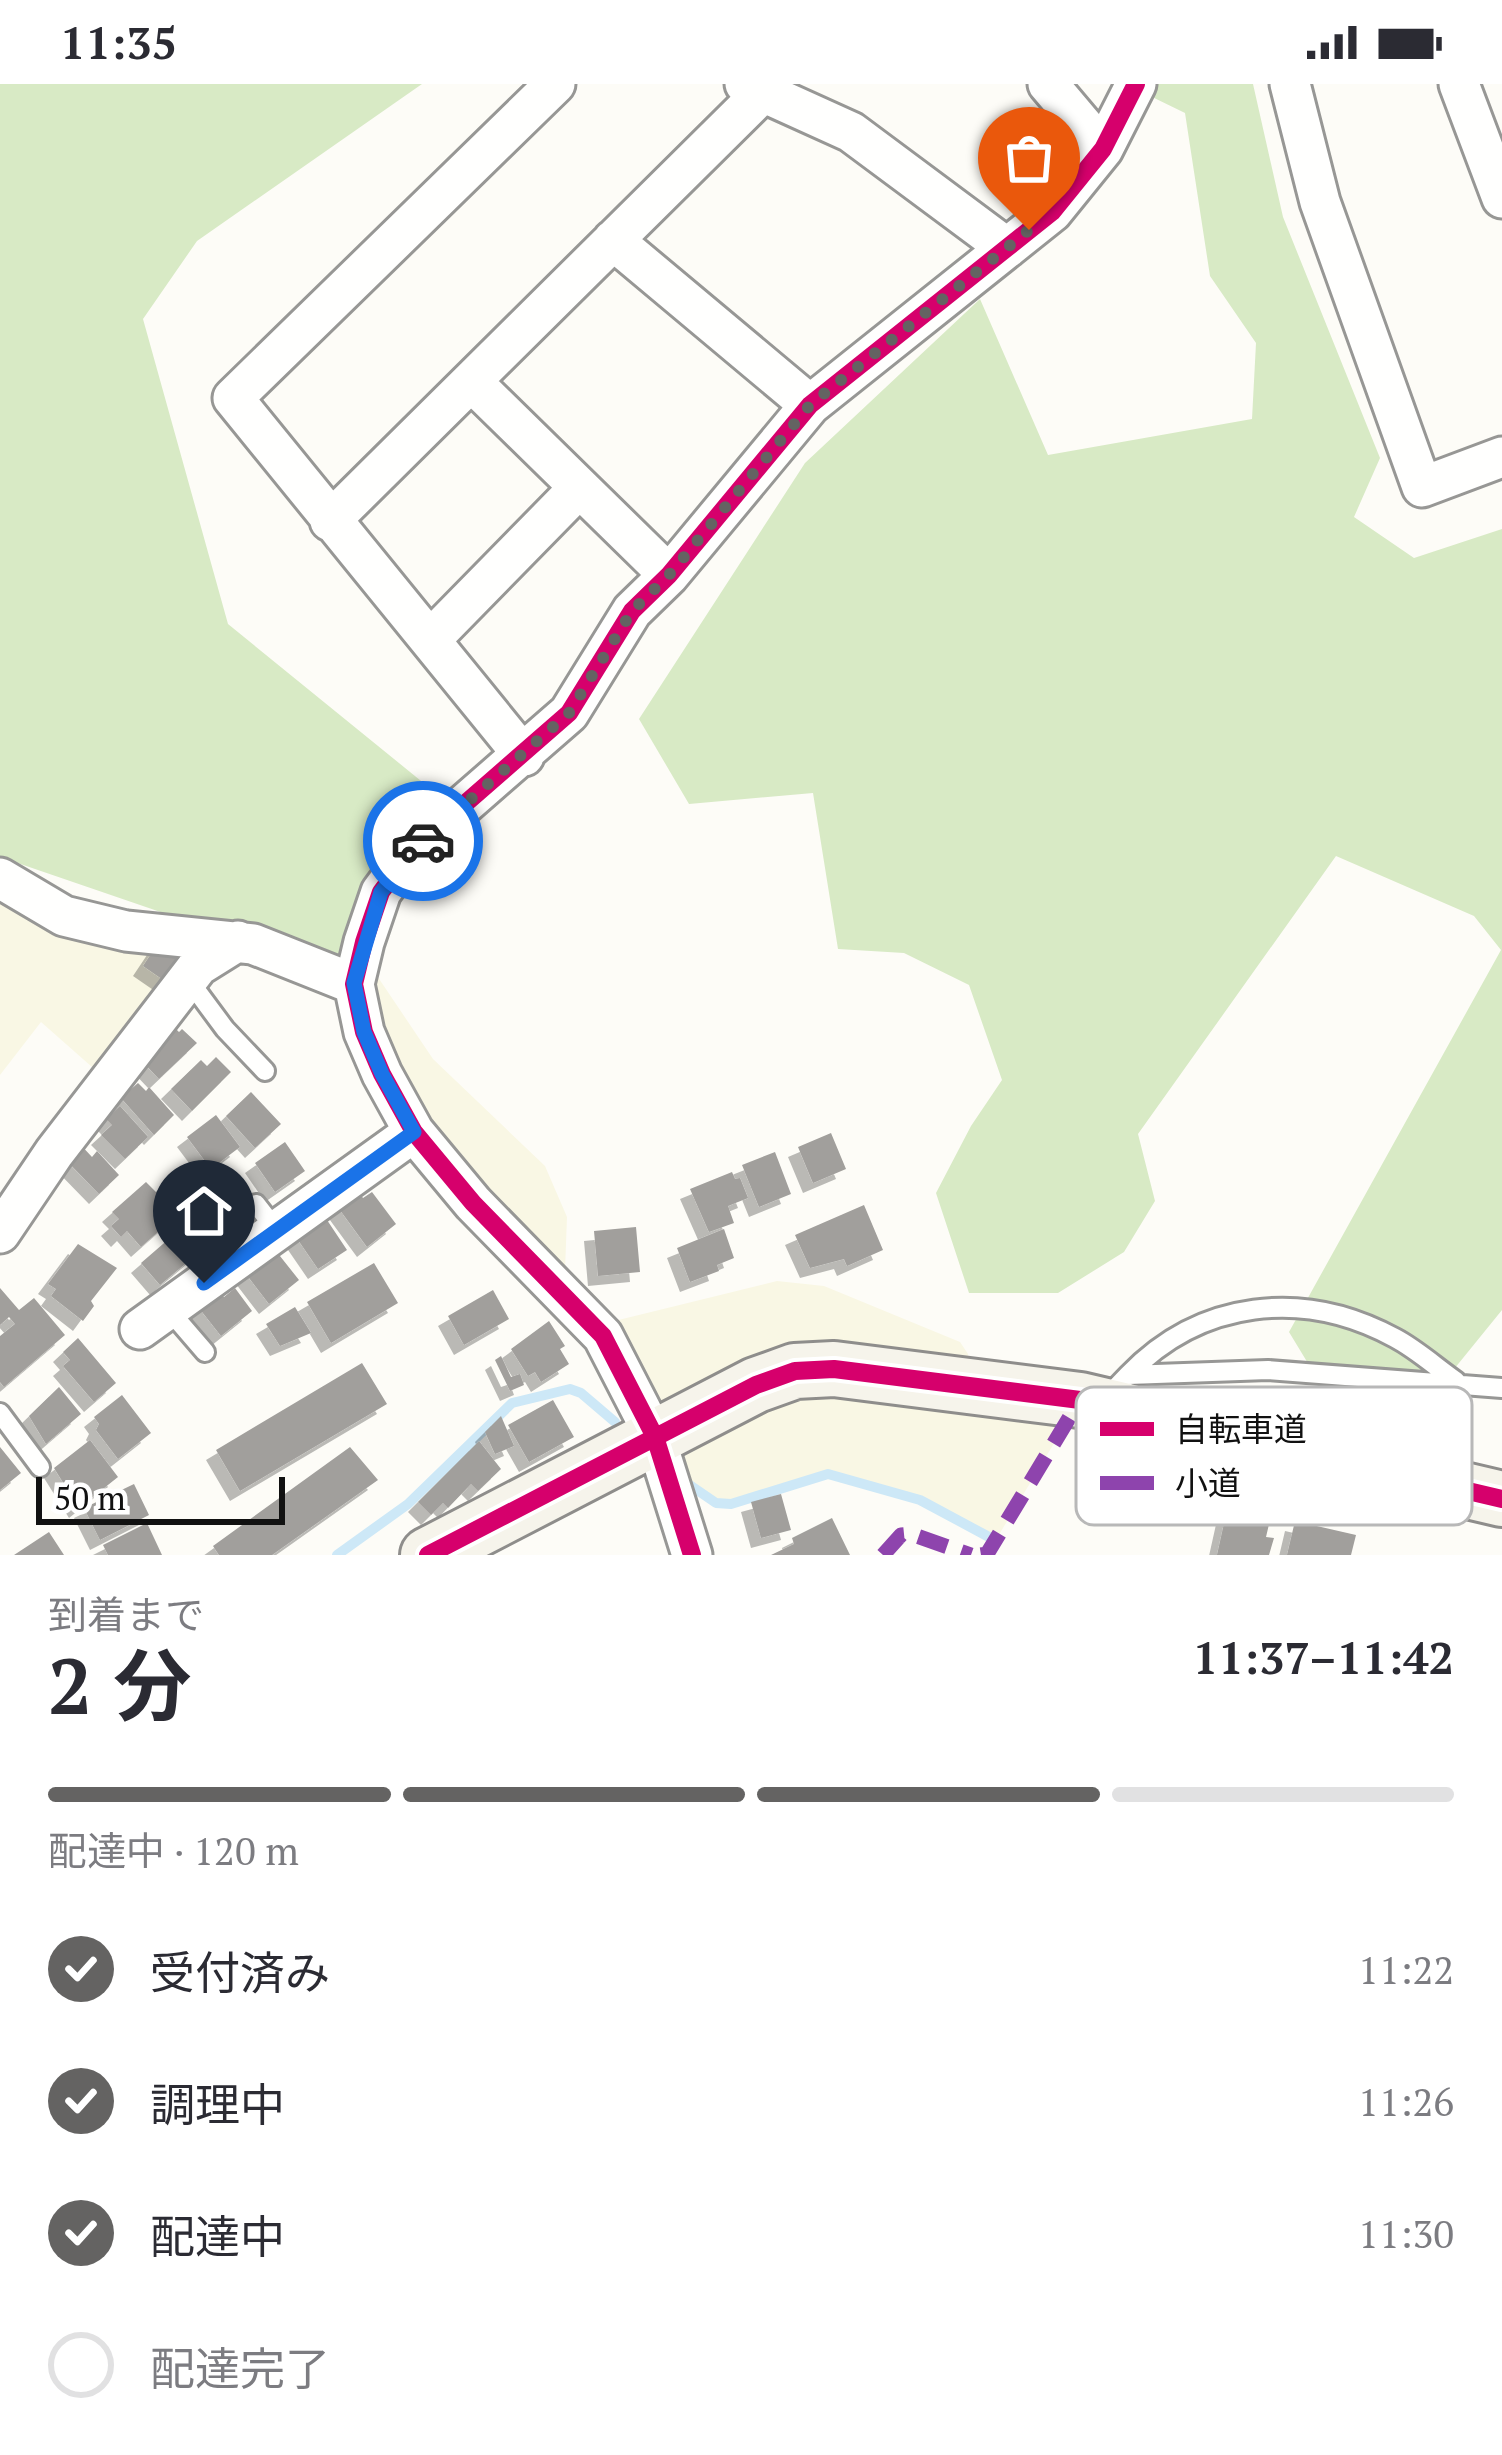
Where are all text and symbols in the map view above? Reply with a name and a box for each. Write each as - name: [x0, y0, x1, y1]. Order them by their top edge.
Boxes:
- text: 11:35: [60, 12, 177, 72]
- pin: [978, 107, 1080, 230]
- icon: bag: [996, 125, 1062, 191]
- courier: [363, 781, 483, 901]
- icon: car: [390, 808, 456, 874]
- pin: [153, 1160, 255, 1283]
- icon: home: [171, 1178, 237, 1244]
- legend: [1076, 1387, 1472, 1525]
- text: 自転車道: [1175, 1407, 1307, 1450]
- text: 小道: [1175, 1461, 1241, 1504]
- scale bar: [36, 1471, 285, 1524]
- text: 50 m: [54, 1476, 126, 1519]
- text: 到着まで: [48, 1588, 204, 1640]
- text: 11:37–11:42: [1193, 1627, 1454, 1687]
- text: 2 分: [48, 1633, 191, 1736]
- text: 配達中 · 120 m: [48, 1824, 299, 1876]
- icon: check: [48, 1936, 114, 2002]
- text: 受付済み: [150, 1942, 330, 2002]
- text: 11:22: [1358, 1943, 1454, 1995]
- icon: check: [48, 2068, 114, 2134]
- text: 調理中: [150, 2074, 285, 2134]
- text: 11:26: [1358, 2075, 1454, 2127]
- icon: check: [48, 2200, 114, 2266]
- text: 配達中: [150, 2206, 285, 2266]
- text: 11:30: [1358, 2207, 1454, 2259]
- text: 配達完了: [150, 2338, 330, 2398]

